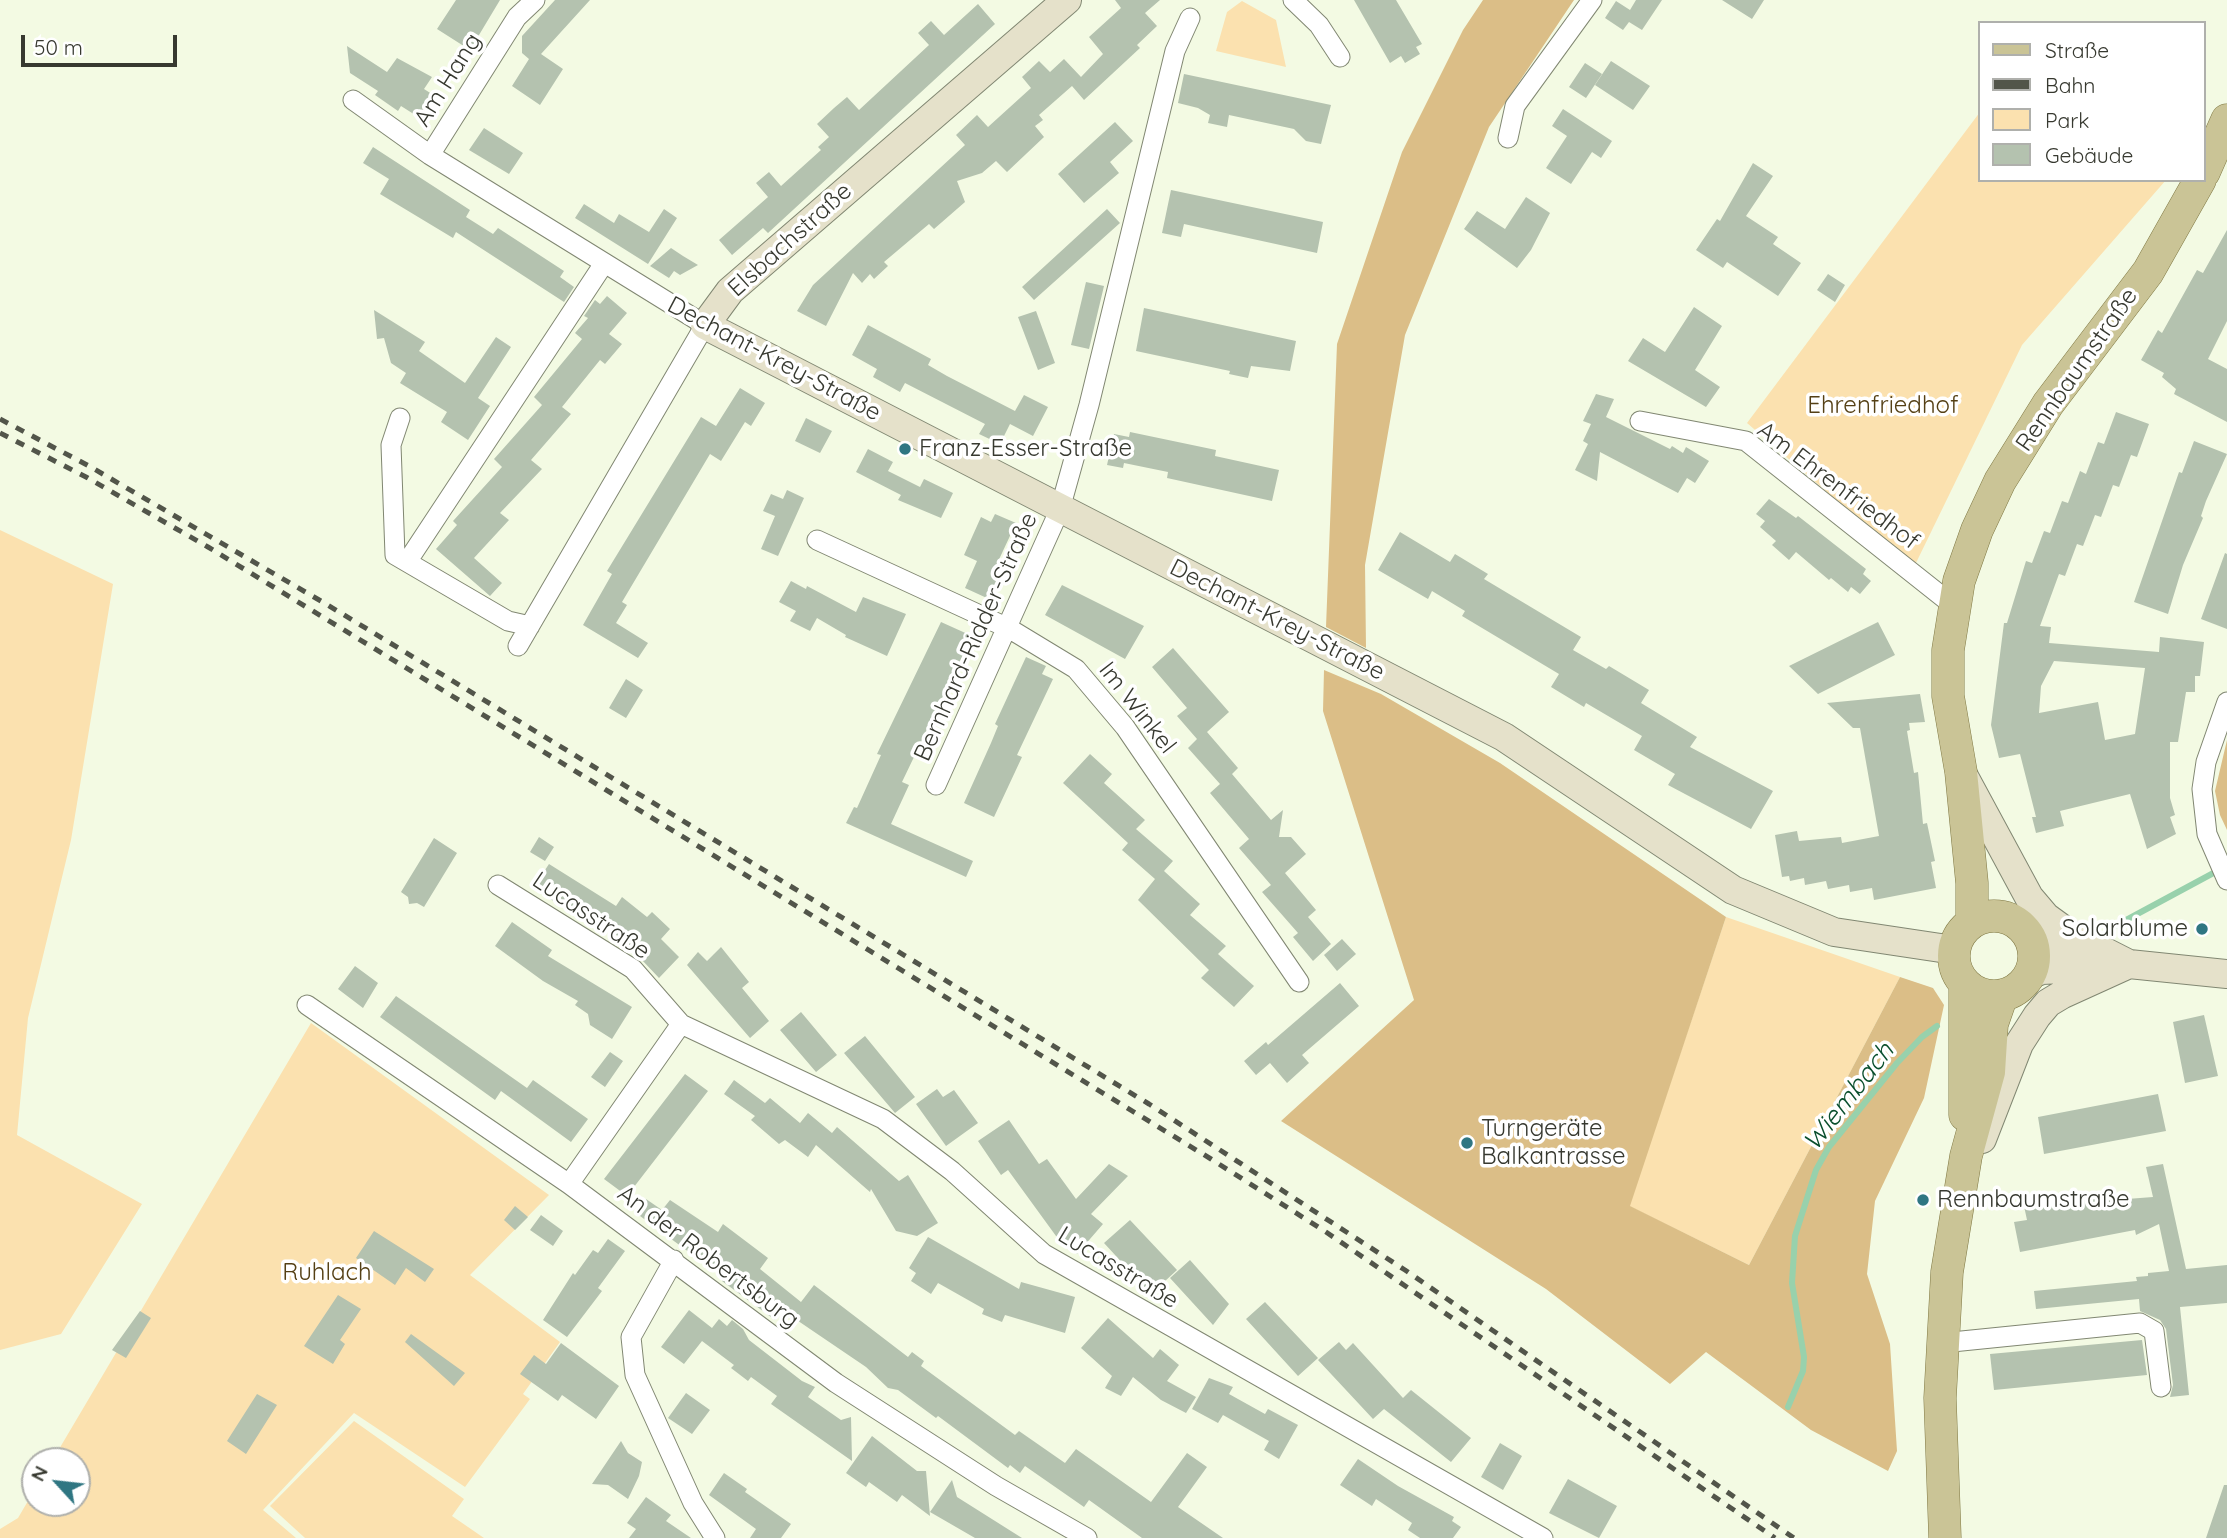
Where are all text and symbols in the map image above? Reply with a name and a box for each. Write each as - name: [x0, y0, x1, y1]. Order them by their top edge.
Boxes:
- scale bar: [24, 21, 180, 65]
- legend: [1979, 21, 2206, 182]
- street label: Am Hang: [408, 28, 488, 132]
- text: 50 m: [34, 34, 83, 60]
- text: Straße: [2045, 37, 2109, 63]
- text: Bahn: [2045, 72, 2095, 98]
- text: Park: [2045, 107, 2089, 133]
- text: Gebäude: [2045, 142, 2133, 168]
- street label: Elsbachstraße: [722, 177, 858, 303]
- street label: Rennbaumstraße: [2010, 283, 2144, 457]
- street label: Dechant-Krey-Straße: [662, 291, 886, 427]
- park label: Ehrenfriedhof: [1807, 392, 1959, 420]
- street label: Am Ehrenfriedhof: [1751, 416, 1925, 556]
- place label: Franz-Esser-Straße: [919, 435, 1132, 463]
- marker: Franz-Esser-Straße: [897, 441, 913, 457]
- street label: Bernhard-Ridder-Straße: [908, 508, 1044, 766]
- street label: Dechant-Krey-Straße: [1165, 553, 1389, 687]
- street label: Im Winkel: [1092, 657, 1182, 759]
- street label: Lucasstraße: [527, 866, 655, 966]
- place label: Solarblume: [2062, 915, 2188, 943]
- marker: Solarblume: [2194, 921, 2210, 937]
- water label: Wiembach: [1797, 1037, 1901, 1157]
- place label: Turngeräte Balkantrasse: [1481, 1115, 1626, 1171]
- marker: Turngeräte Balkantrasse: [1459, 1135, 1475, 1151]
- street label: An der Robertsburg: [612, 1179, 804, 1335]
- place label: Rennbaumstraße: [1937, 1186, 2130, 1214]
- marker: Rennbaumstraße: [1915, 1192, 1931, 1208]
- street label: Lucasstraße: [1052, 1221, 1184, 1315]
- park label: Ruhlach: [282, 1259, 372, 1287]
- north arrow: [21, 1447, 91, 1517]
- text: N: [25, 1462, 53, 1485]

